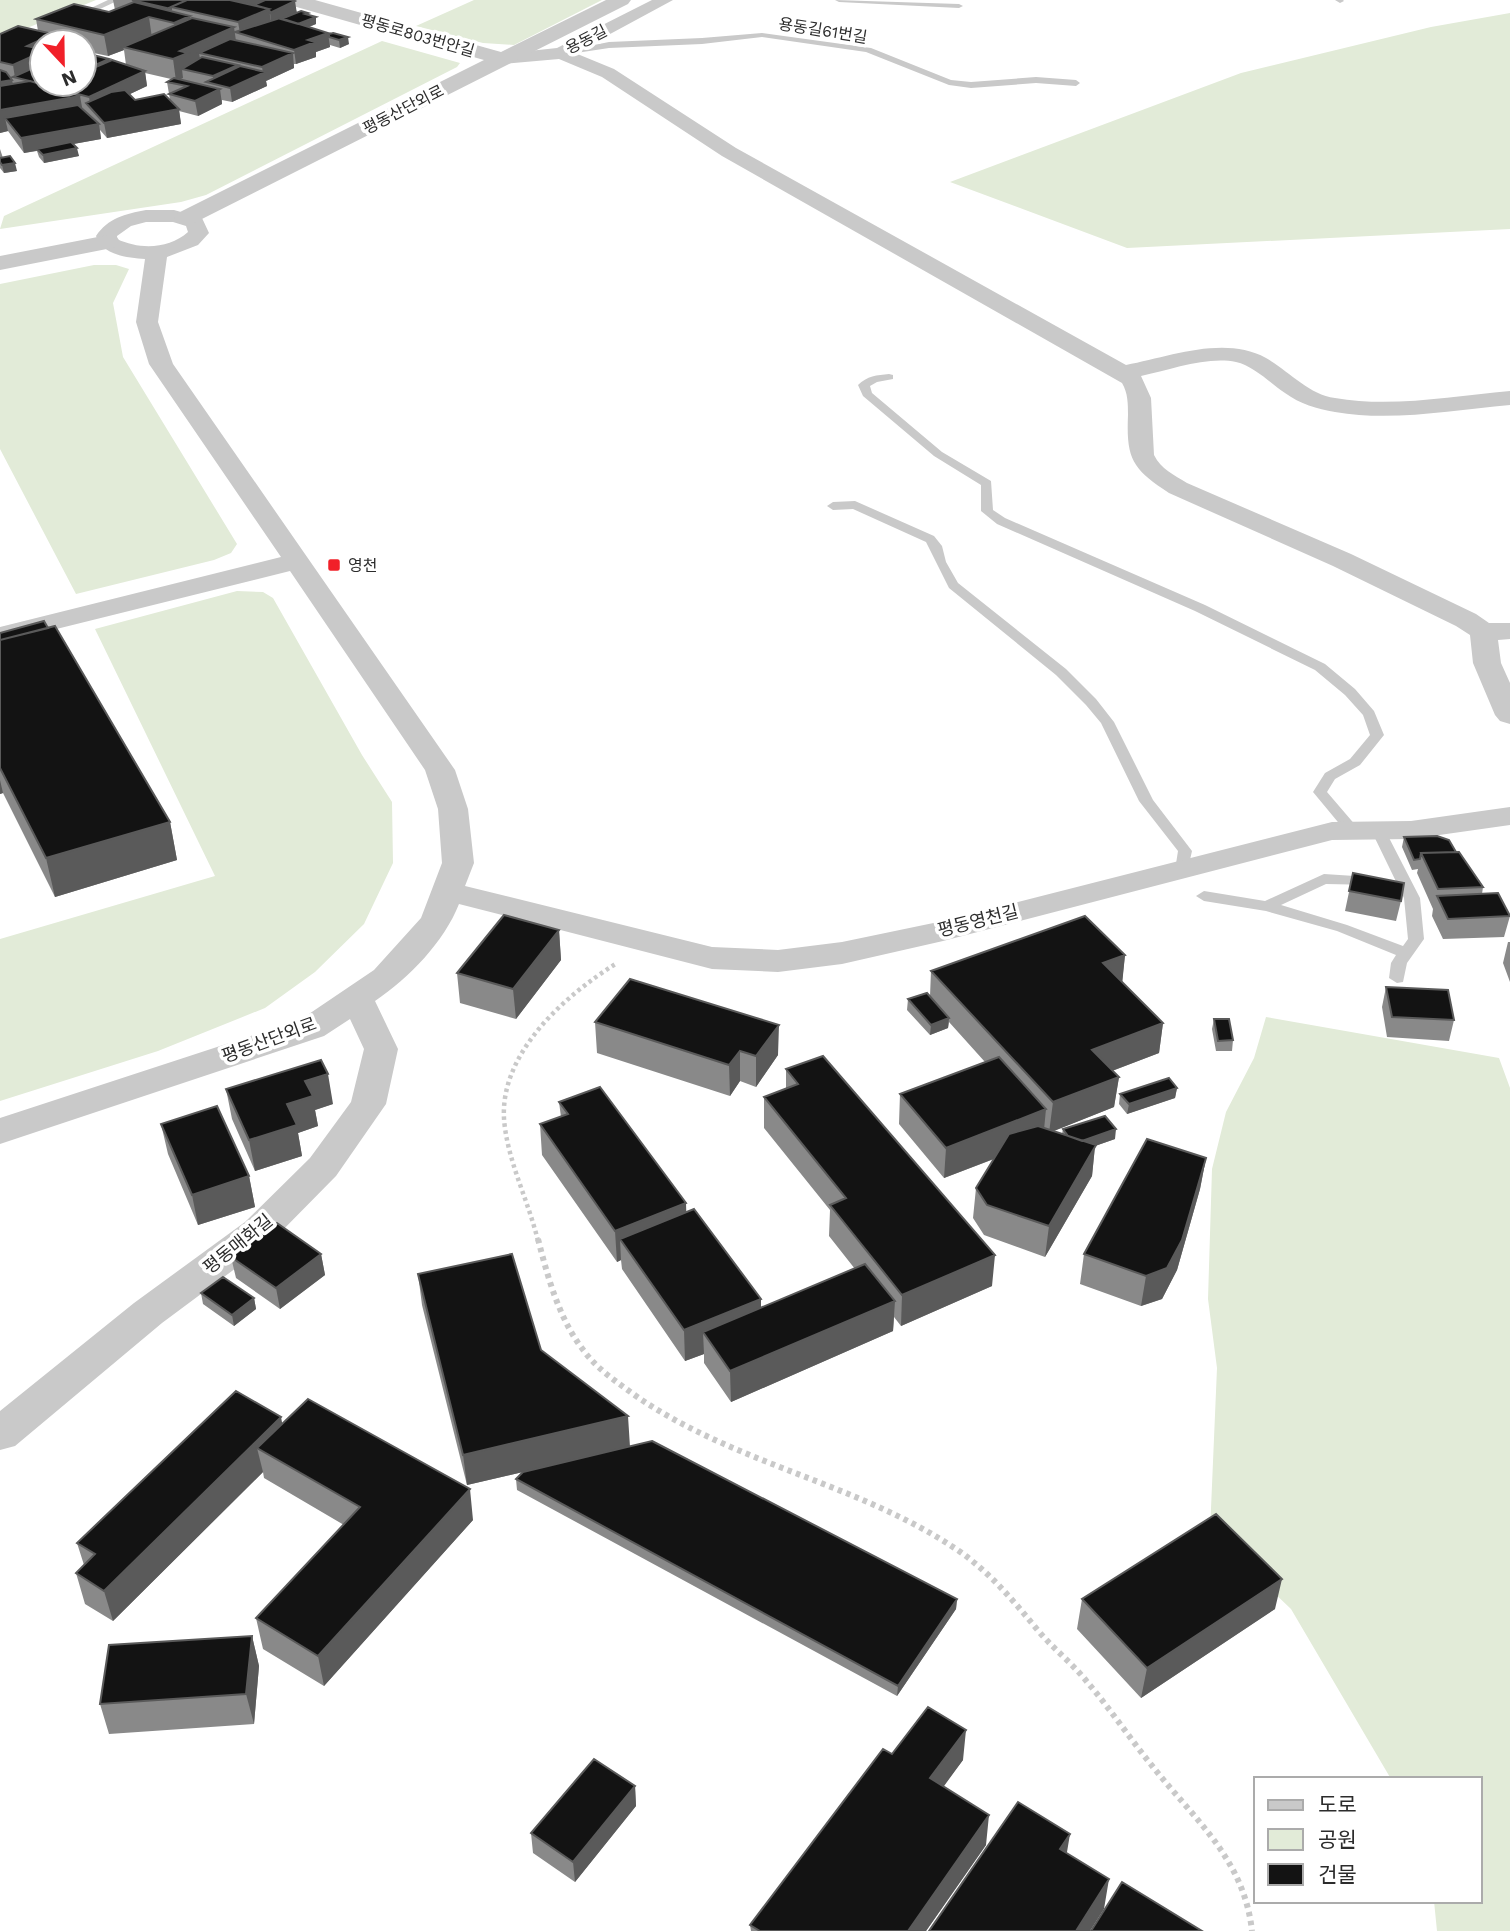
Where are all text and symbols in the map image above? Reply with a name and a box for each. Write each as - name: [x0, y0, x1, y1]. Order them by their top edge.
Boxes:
- street label: 평동로803번안길: [359, 10, 477, 61]
- street label: 용동길61번길: [777, 14, 869, 47]
- street label: 용동길: [562, 21, 610, 58]
- north arrow: [28, 28, 98, 98]
- text: N: [58, 65, 80, 92]
- street label: 평동산단외로: [360, 81, 447, 138]
- place label: 영천: [348, 556, 377, 575]
- marker: 영천: [326, 557, 342, 573]
- street label: 평동영천길: [935, 900, 1021, 941]
- street label: 평동산단외로: [219, 1013, 319, 1066]
- street label: 평동매화길: [199, 1209, 276, 1278]
- legend: [1254, 1777, 1482, 1903]
- text: 도로: [1318, 1792, 1357, 1817]
- text: 공원: [1318, 1827, 1357, 1852]
- text: 건물: [1318, 1862, 1357, 1887]

